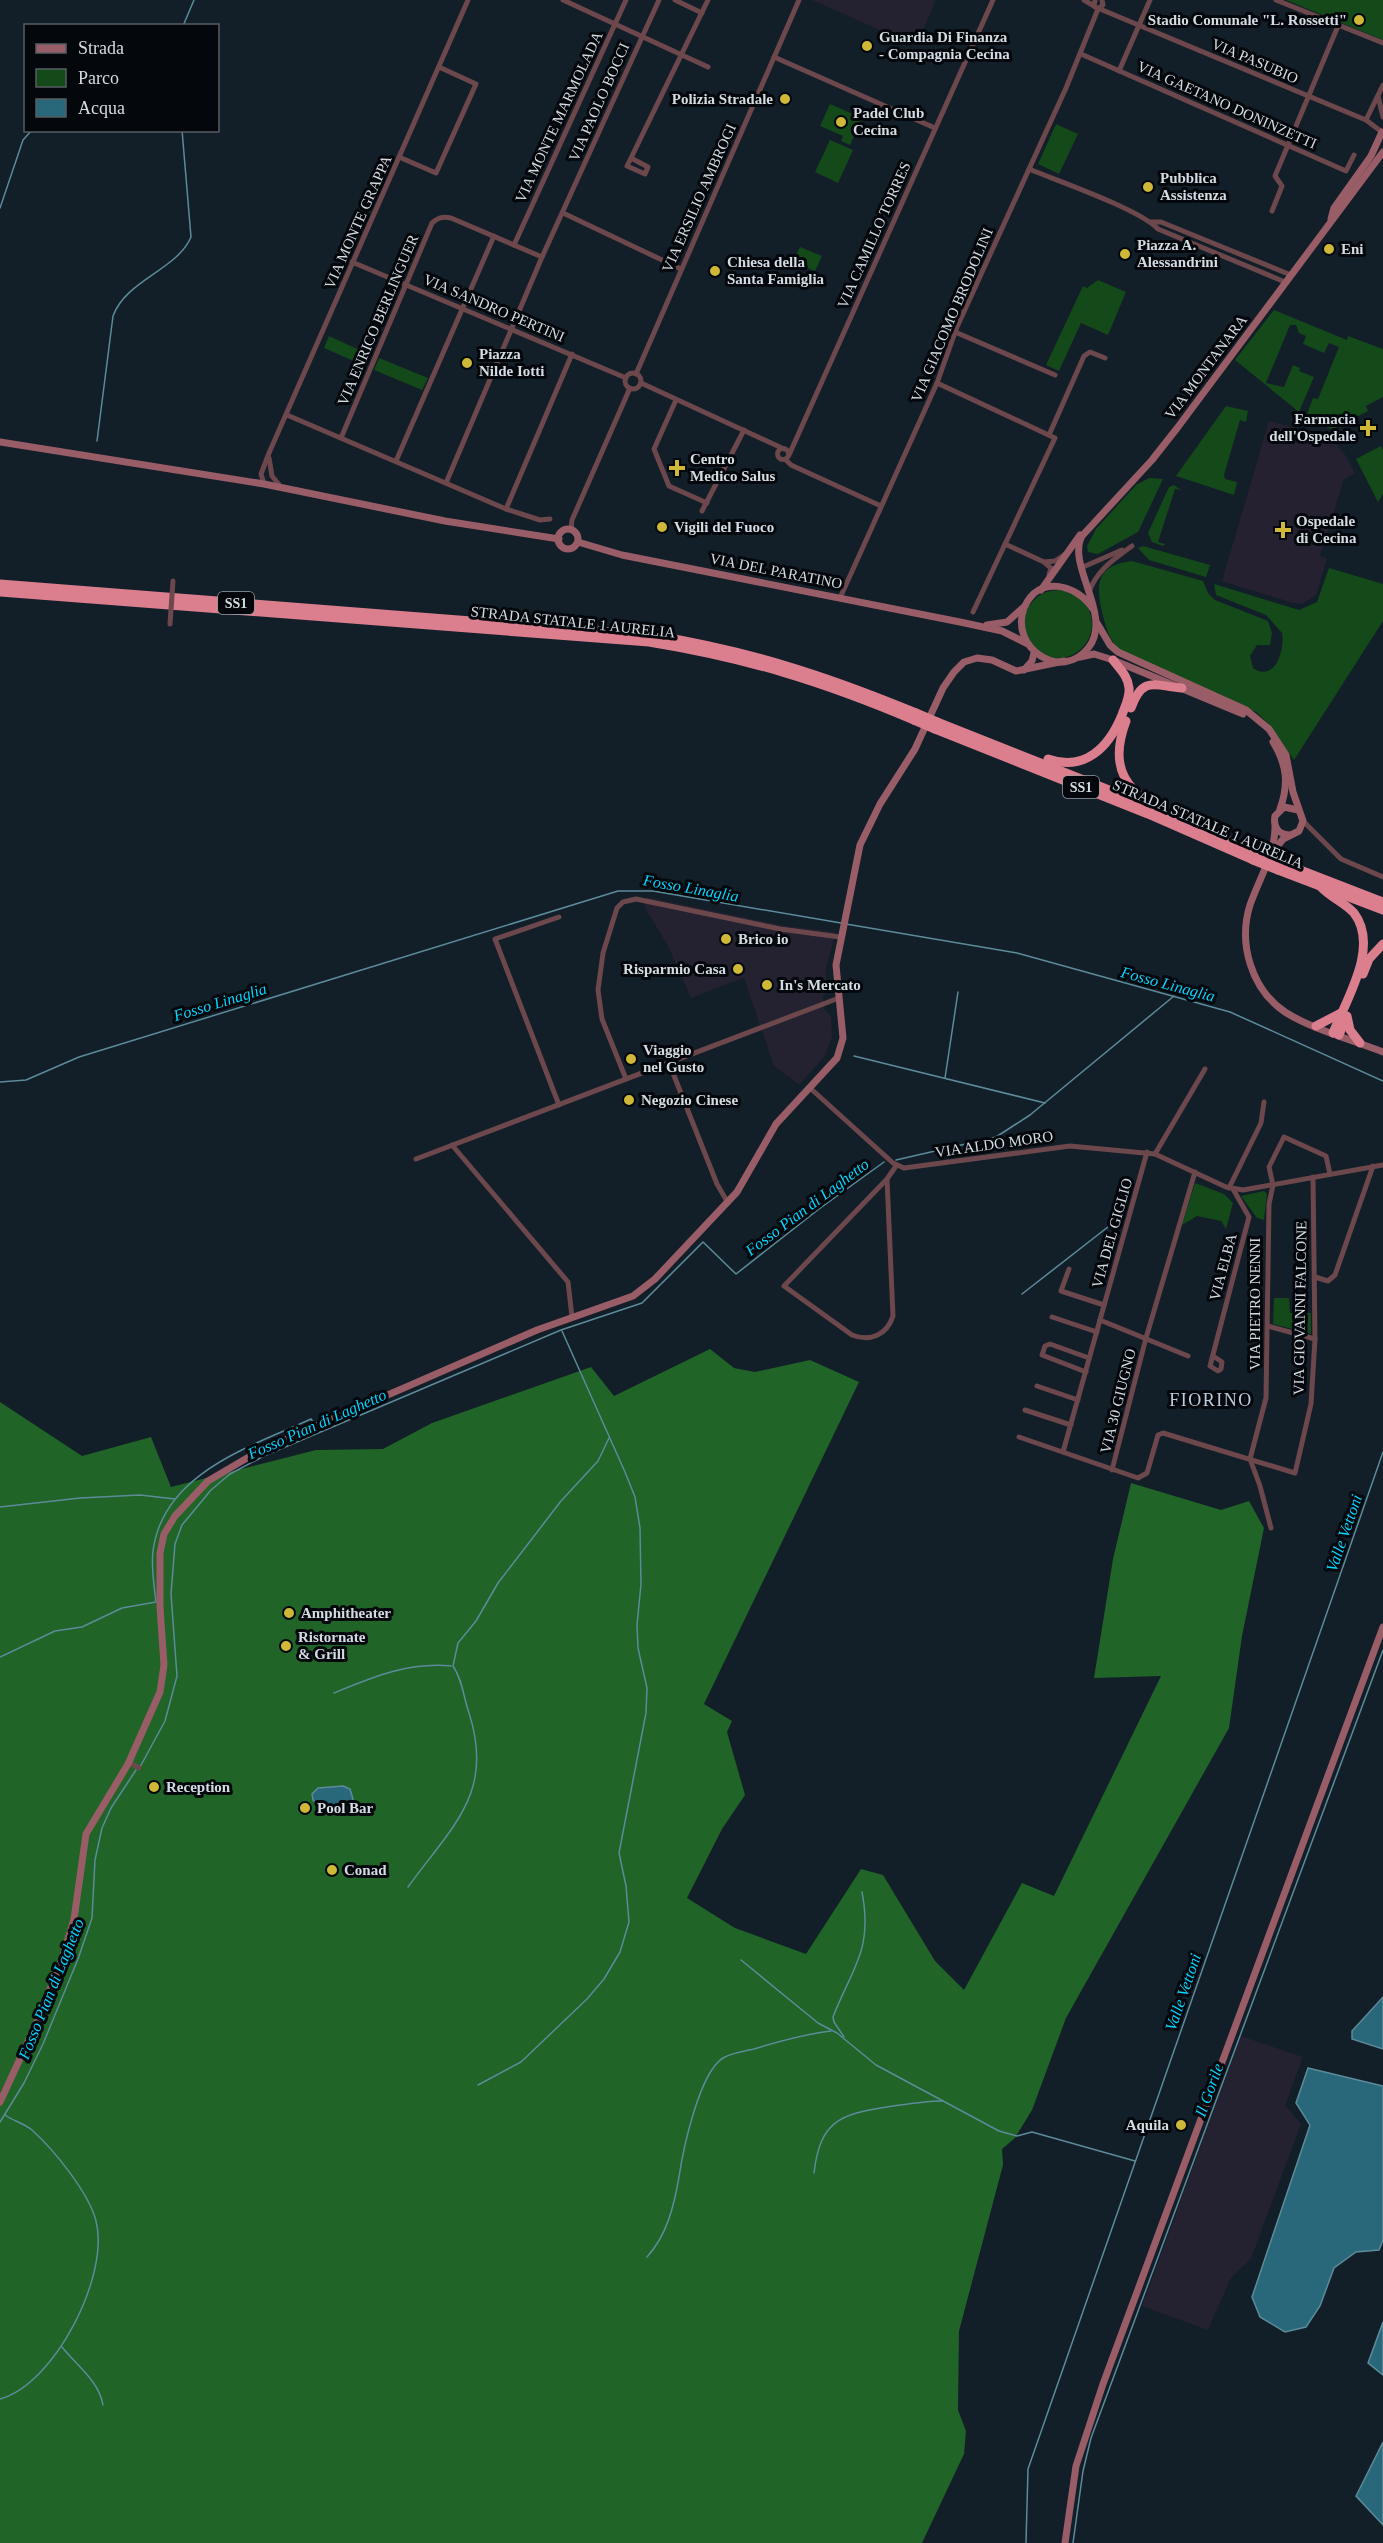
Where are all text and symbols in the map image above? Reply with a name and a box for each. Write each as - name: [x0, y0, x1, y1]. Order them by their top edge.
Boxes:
- place label: Stadio Comunale "L. Rossetti": [1148, 12, 1347, 28]
- marker: Stadio Comunale "L. Rossetti": [1352, 13, 1366, 27]
- legend: [24, 24, 219, 132]
- street label: VIA MONTE MARMOLADA: [512, 29, 606, 205]
- place label: Guardia Di Finanza - Compagnia Cecina: [879, 29, 1010, 62]
- street label: VIA PASUBIO: [1209, 36, 1301, 86]
- text: Strada: [78, 38, 124, 58]
- marker: Guardia Di Finanza - Compagnia Cecina: [860, 39, 874, 53]
- street label: VIA PAOLO BOCCI: [566, 40, 632, 164]
- street label: VIA GAETANO DONINZETTI: [1135, 58, 1319, 152]
- text: Parco: [78, 68, 119, 88]
- place label: Polizia Stradale: [672, 91, 773, 107]
- marker: Polizia Stradale: [778, 92, 792, 106]
- text: Acqua: [78, 98, 125, 118]
- place label: Padel Club Cecina: [853, 105, 924, 138]
- marker: Padel Club Cecina: [834, 115, 848, 129]
- street label: VIA ERSILIO AMBROGI: [659, 121, 739, 275]
- street label: VIA MONTE GRAPPA: [321, 153, 395, 291]
- street label: VIA CAMILLO TORRES: [834, 159, 914, 311]
- place label: Pubblica Assistenza: [1160, 170, 1227, 203]
- marker: Pubblica Assistenza: [1141, 180, 1155, 194]
- street label: VIA GIACOMO BRODOLINI: [908, 226, 996, 404]
- street label: VIA ENRICO BERLINGUER: [335, 232, 421, 408]
- place label: Piazza A. Alessandrini: [1137, 237, 1218, 270]
- place label: Eni: [1341, 241, 1364, 257]
- marker: Eni: [1322, 242, 1336, 256]
- marker: Piazza A. Alessandrini: [1118, 247, 1132, 261]
- place label: Chiesa della Santa Famiglia: [727, 254, 825, 287]
- marker: Chiesa della Santa Famiglia: [708, 264, 722, 278]
- street label: VIA SANDRO PERTINI: [421, 271, 567, 345]
- street label: VIA MONTANARA: [1162, 312, 1250, 422]
- place label: Piazza Nilde Iotti: [479, 346, 544, 379]
- marker: Piazza Nilde Iotti: [460, 356, 474, 370]
- place label: Farmacia dell'Ospedale: [1269, 411, 1357, 444]
- marker: Farmacia dell'Ospedale: [1361, 421, 1375, 435]
- place label: Centro Medico Salus: [690, 451, 776, 484]
- marker: Centro Medico Salus: [668, 459, 686, 477]
- place label: Ospedale di Cecina: [1296, 513, 1357, 546]
- place label: Vigili del Fuoco: [674, 519, 774, 535]
- marker: Vigili del Fuoco: [655, 520, 669, 534]
- marker: Ospedale di Cecina: [1274, 521, 1292, 539]
- street label: VIA DEL PARATINO: [708, 550, 844, 592]
- road number: SS1: [218, 592, 254, 614]
- street label: STRADA STATALE 1 AURELIA: [470, 603, 676, 641]
- road number: SS1: [1063, 776, 1099, 798]
- street label: STRADA STATALE 1 AURELIA: [1110, 776, 1306, 872]
- water label: Fosso Linaglia: [641, 871, 740, 906]
- place label: Brico io: [738, 931, 788, 947]
- marker: Brico io: [719, 932, 733, 946]
- place label: Risparmio Casa: [623, 961, 726, 977]
- marker: Risparmio Casa: [731, 962, 745, 976]
- water label: Fosso Linaglia: [1118, 963, 1217, 1006]
- place label: In's Mercato: [779, 977, 861, 993]
- marker: In's Mercato: [760, 978, 774, 992]
- water label: Fosso Linaglia: [170, 980, 269, 1025]
- place label: Viaggio nel Gusto: [643, 1042, 704, 1075]
- marker: Viaggio nel Gusto: [624, 1052, 638, 1066]
- place label: Negozio Cinese: [641, 1092, 738, 1108]
- marker: Negozio Cinese: [622, 1093, 636, 1107]
- street label: VIA ALDO MORO: [934, 1128, 1054, 1160]
- water label: Fosso Pian di Laghetto: [741, 1155, 873, 1260]
- street label: VIA DEL GIGLIO: [1089, 1176, 1135, 1290]
- street label: VIA GIOVANNI FALCONE: [1290, 1221, 1310, 1395]
- street label: VIA ELBA: [1206, 1232, 1240, 1302]
- street label: VIA PIETRO NENNI: [1247, 1238, 1263, 1370]
- street label: VIA 30 GIUGNO: [1097, 1347, 1139, 1455]
- water label: Fosso Pian di Laghetto: [244, 1386, 389, 1464]
- district label: FIORINO: [1169, 1390, 1253, 1410]
- water label: Valle Vettoni: [1323, 1492, 1365, 1574]
- place label: Amphitheater: [301, 1605, 391, 1621]
- marker: Amphitheater: [282, 1606, 296, 1620]
- place label: Ristornate & Grill: [298, 1629, 366, 1662]
- marker: Ristornate & Grill: [279, 1639, 293, 1653]
- place label: Reception: [166, 1779, 231, 1795]
- marker: Reception: [147, 1780, 161, 1794]
- place label: Pool Bar: [317, 1800, 374, 1816]
- marker: Pool Bar: [298, 1801, 312, 1815]
- place label: Conad: [344, 1862, 387, 1878]
- marker: Conad: [325, 1863, 339, 1877]
- water label: Fosso Pian di Laghetto: [15, 1916, 88, 2063]
- water label: Valle Vettoni: [1162, 1951, 1204, 2033]
- water label: Il Gorile: [1191, 2061, 1226, 2120]
- place label: Aquila: [1126, 2117, 1169, 2133]
- marker: Aquila: [1174, 2118, 1188, 2132]

